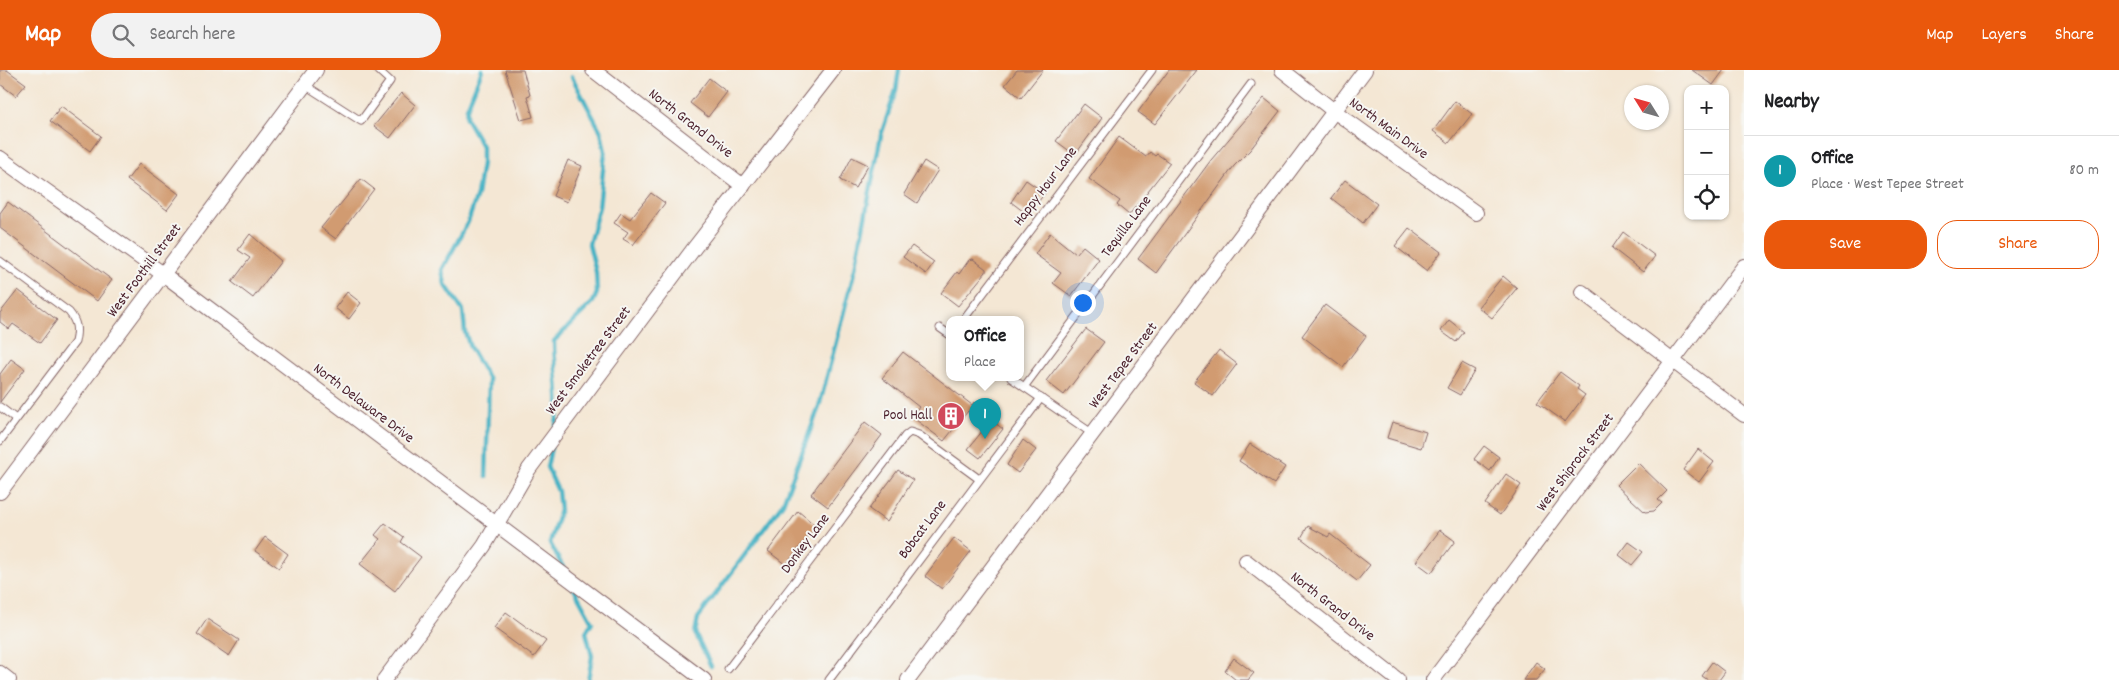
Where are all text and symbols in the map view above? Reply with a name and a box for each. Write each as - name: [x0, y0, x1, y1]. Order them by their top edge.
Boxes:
- search box: [91, 13, 441, 58]
- text: Map: [25, 18, 61, 52]
- icon: search: [109, 21, 137, 49]
- text: Search here: [149, 22, 235, 49]
- text: Map: [1926, 23, 1953, 48]
- text: Layers: [1981, 23, 2027, 48]
- text: Share: [2055, 23, 2094, 48]
- street label: North Grand Drive: [643, 84, 737, 164]
- north arrow: [1624, 85, 1669, 130]
- map controls: [1684, 85, 1729, 220]
- button: +: [1684, 85, 1729, 130]
- text: Nearby: [1764, 88, 1819, 118]
- street label: North Main Drive: [1344, 93, 1433, 166]
- button: −: [1684, 130, 1729, 175]
- street label: Happy Hour Lane: [1009, 142, 1083, 231]
- text: Office: [1811, 146, 1854, 173]
- text: 1: [1778, 159, 1782, 182]
- text: 80 m: [2069, 159, 2099, 182]
- text: Place · West Tepee Street: [1811, 173, 1964, 196]
- button: locate: [1684, 175, 1729, 220]
- street label: Tequilla Lane: [1096, 191, 1158, 263]
- street label: West Foothill Street: [102, 219, 188, 323]
- button: Save: [1764, 220, 1927, 269]
- button: Share: [1937, 220, 2099, 269]
- your location: [1070, 290, 1096, 316]
- street label: West Smoketree Street: [541, 302, 637, 420]
- popup: [946, 316, 1024, 381]
- street label: West Tepee Street: [1084, 318, 1164, 414]
- text: Office: [964, 324, 1006, 351]
- text: Place: [964, 351, 996, 374]
- street label: North Delaware Drive: [308, 359, 419, 450]
- pin: 1: [969, 398, 1001, 439]
- building icon: Pool Hall: [936, 401, 966, 431]
- place label: Pool Hall: [883, 405, 932, 427]
- street label: West Shiprock Street: [1532, 409, 1621, 517]
- street label: Bobcat Lane: [893, 496, 953, 564]
- street label: Donkey Lane: [776, 509, 836, 579]
- street label: North Grand Drive: [1285, 567, 1379, 647]

